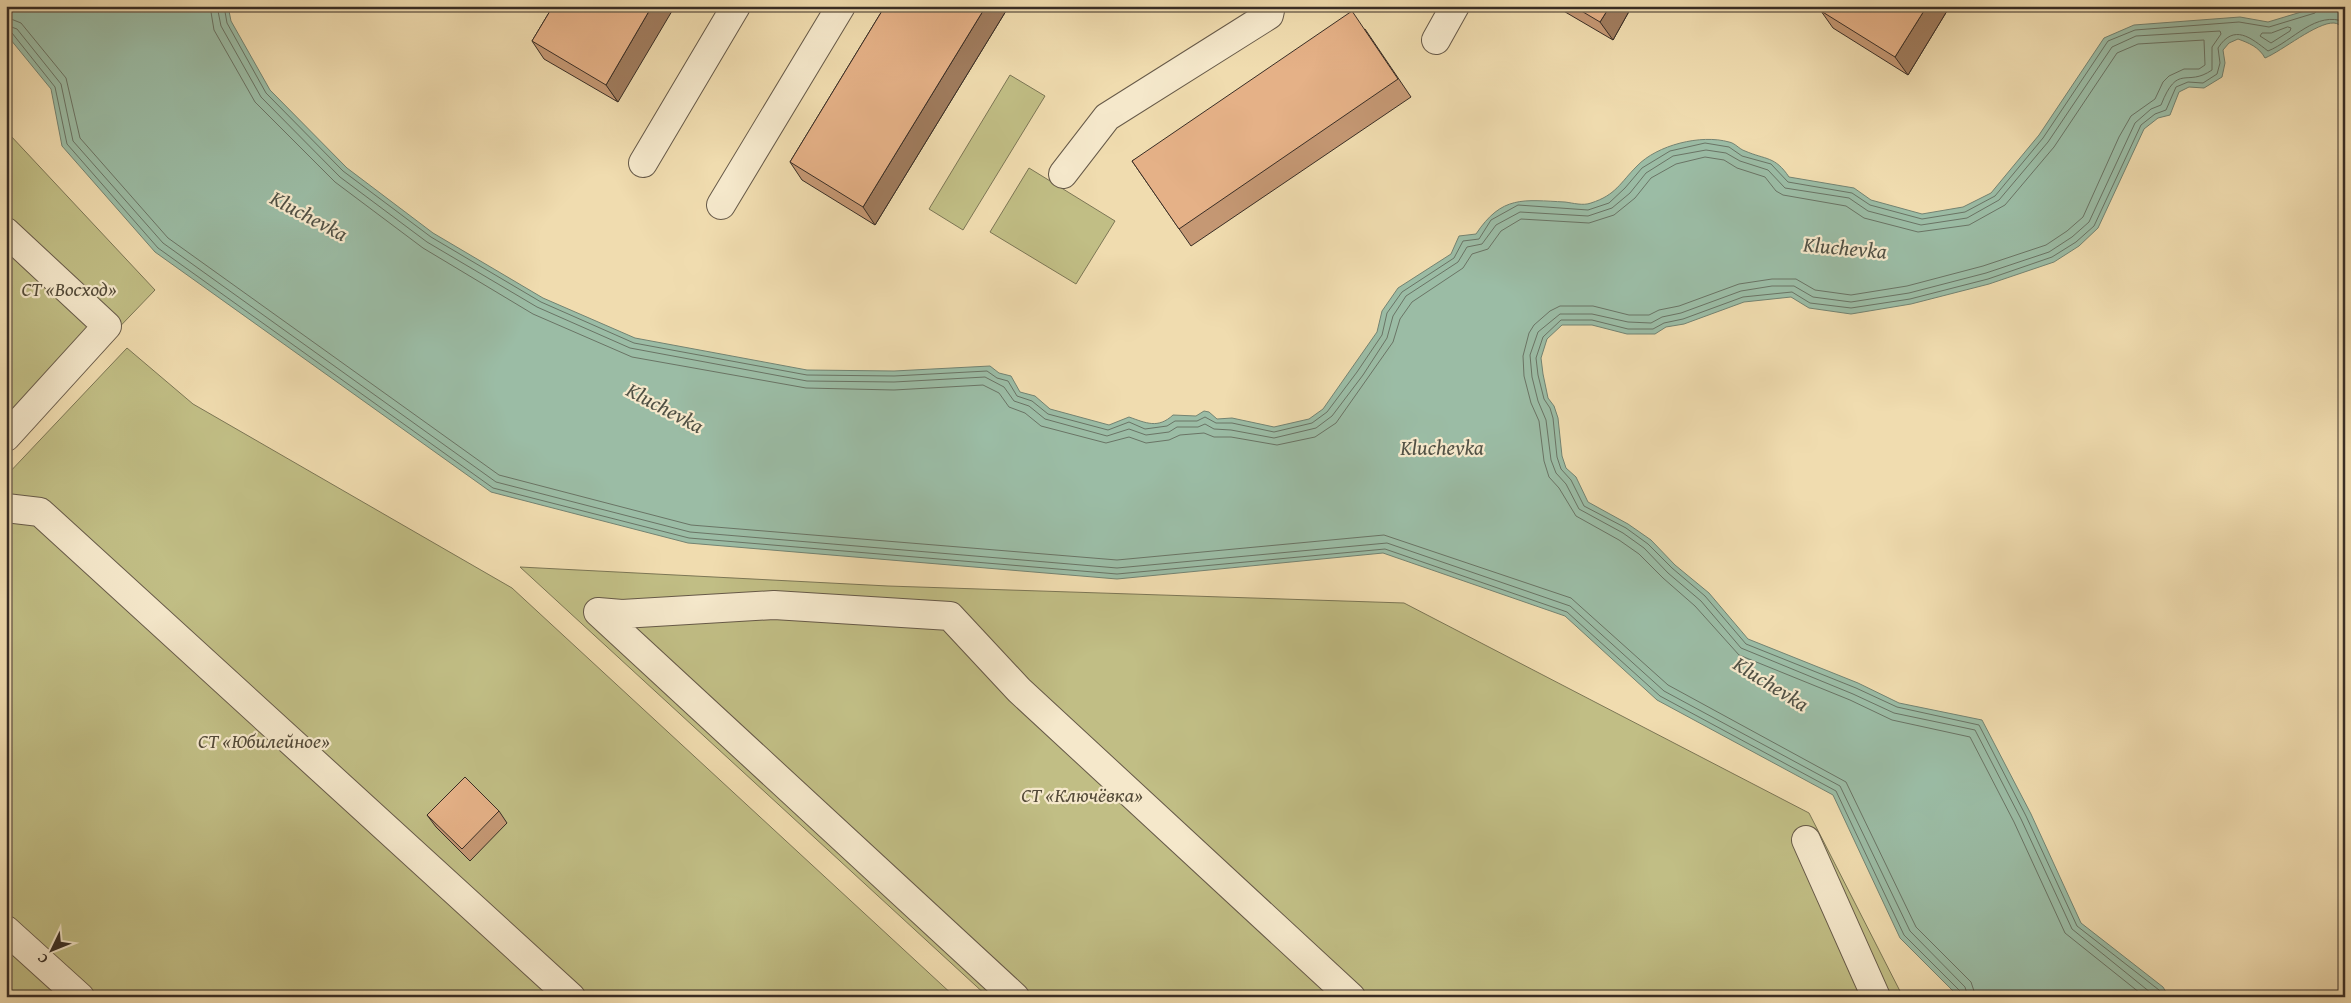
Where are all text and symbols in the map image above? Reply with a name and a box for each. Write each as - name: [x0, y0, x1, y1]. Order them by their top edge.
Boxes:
- water label: Kluchevka: [264, 182, 354, 249]
- water label: Kluchevka: [1801, 228, 1888, 267]
- park label: СТ «Восход»: [21, 274, 117, 303]
- water label: Kluchevka: [620, 374, 710, 441]
- water label: Kluchevka: [1399, 432, 1484, 463]
- water label: Kluchevka: [1727, 648, 1815, 719]
- park label: СТ «Юбилейное»: [198, 726, 330, 755]
- park label: СТ «Ключёвка»: [1021, 780, 1143, 809]
- north arrow: [28, 926, 78, 976]
- text: С: [32, 949, 53, 969]

